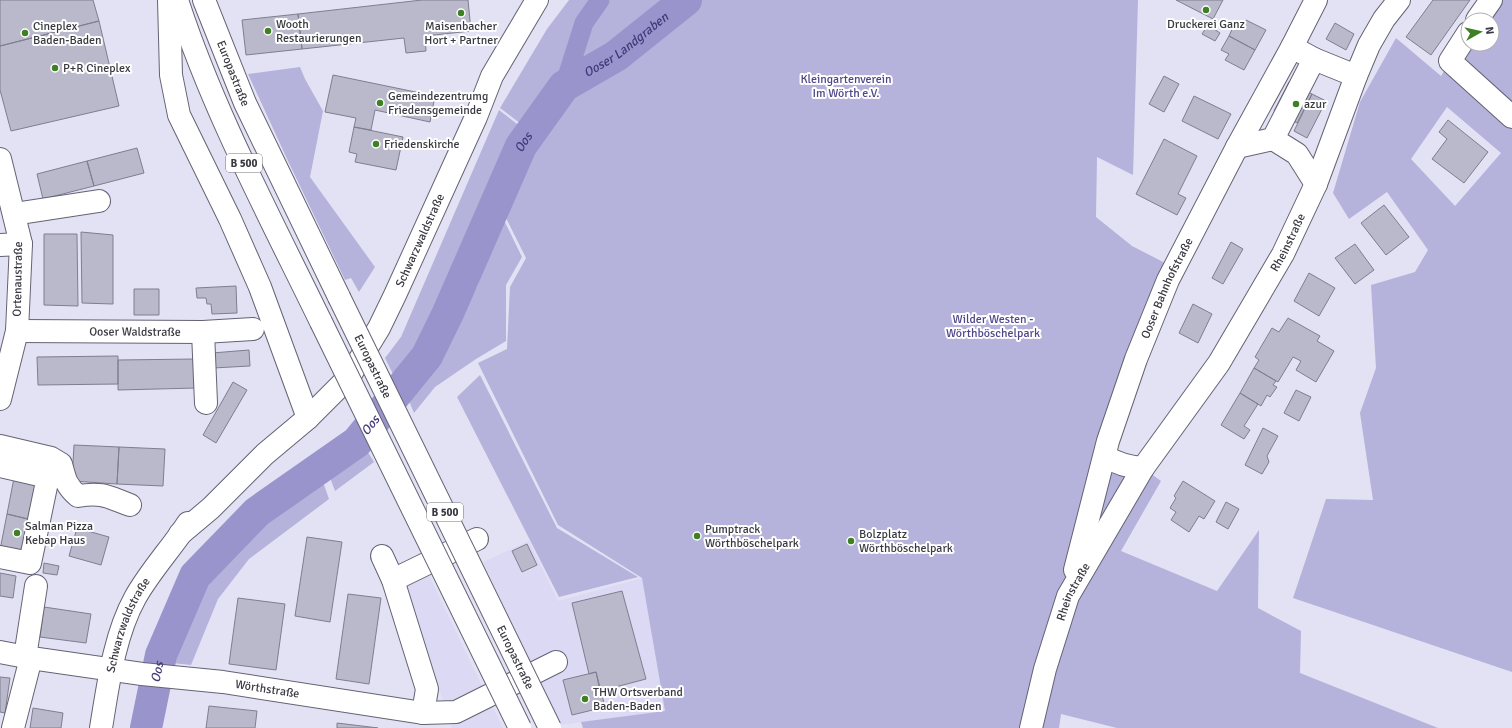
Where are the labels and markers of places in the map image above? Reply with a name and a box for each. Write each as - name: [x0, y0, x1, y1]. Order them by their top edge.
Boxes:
- marker: Druckerei Ganz: [1201, 5, 1211, 15]
- marker: Maisenbacher Hort + Partner: [456, 8, 466, 18]
- place label: Wooth Restaurierungen: [276, 17, 361, 46]
- place label: Druckerei Ganz: [1167, 17, 1245, 32]
- place label: Cineplex Baden-Baden: [33, 19, 102, 48]
- place label: Maisenbacher Hort + Partner: [424, 19, 498, 48]
- marker: Wooth Restaurierungen: [263, 26, 273, 36]
- marker: Cineplex Baden-Baden: [20, 28, 30, 38]
- place label: P+R Cineplex: [63, 61, 131, 76]
- marker: P+R Cineplex: [50, 63, 60, 73]
- place label: Gemeindezentrumg Friedensgemeinde: [388, 89, 488, 118]
- place label: azur: [1304, 97, 1327, 112]
- marker: Gemeindezentrumg Friedensgemeinde: [375, 98, 385, 108]
- marker: azur: [1291, 99, 1301, 109]
- place label: Friedenskirche: [384, 137, 460, 152]
- marker: Friedenskirche: [371, 139, 381, 149]
- place label: Salman Pizza Kebap Haus: [25, 519, 93, 548]
- place label: Pumptrack Wörthböschelpark: [705, 522, 799, 551]
- place label: Bolzplatz Wörthböschelpark: [859, 527, 953, 556]
- marker: Salman Pizza Kebap Haus: [12, 528, 22, 538]
- marker: Pumptrack Wörthböschelpark: [692, 531, 702, 541]
- marker: Bolzplatz Wörthböschelpark: [846, 536, 856, 546]
- place label: THW Ortsverband Baden-Baden: [593, 685, 683, 714]
- marker: THW Ortsverband Baden-Baden: [580, 694, 590, 704]

